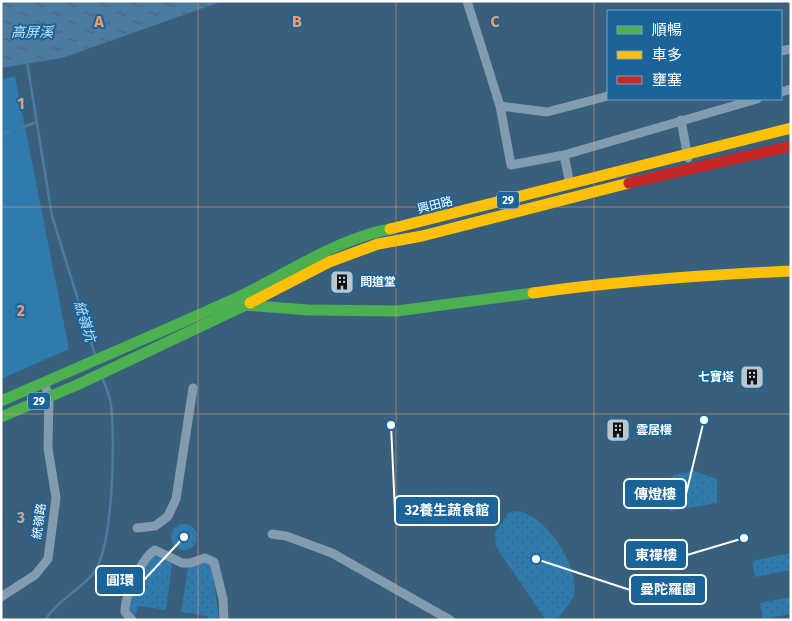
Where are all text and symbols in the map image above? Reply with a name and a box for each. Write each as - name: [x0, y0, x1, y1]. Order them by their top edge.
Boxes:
- legend: [607, 10, 782, 100]
- text: A: [93, 12, 104, 31]
- text: B: [292, 12, 302, 31]
- text: C: [490, 12, 500, 31]
- text: 順暢: [652, 21, 682, 39]
- water label: 高屏溪: [11, 24, 55, 41]
- text: 車多: [652, 46, 682, 64]
- text: 壅塞: [652, 71, 682, 89]
- text: 1: [17, 94, 25, 113]
- road number: 29: [497, 192, 519, 208]
- street label: 興田路: [416, 194, 454, 216]
- building icon: 問道堂: [329, 269, 355, 295]
- place label: 問道堂: [360, 275, 396, 289]
- water label: 統嶺坑: [70, 299, 99, 346]
- text: 2: [17, 301, 25, 320]
- building icon: 七寶塔: [739, 364, 765, 390]
- place label: 七寶塔: [698, 370, 734, 384]
- road number: 29: [28, 392, 50, 410]
- building icon: 雲居樓: [605, 417, 631, 443]
- place label: 雲居樓: [636, 423, 672, 437]
- callout: 傳燈樓: [624, 479, 686, 508]
- text: 傳燈樓: [634, 486, 676, 503]
- callout: 32養生蔬食館: [395, 496, 499, 525]
- street label: 統嶺路: [30, 502, 48, 540]
- text: 32養生蔬食館: [404, 502, 489, 519]
- text: 3: [16, 508, 25, 527]
- callout: 東禪樓: [625, 540, 687, 569]
- text: 東禪樓: [635, 547, 677, 564]
- callout: 圓環: [96, 566, 144, 595]
- text: 圓環: [106, 572, 134, 589]
- callout: 曼陀羅園: [630, 575, 706, 604]
- text: 曼陀羅園: [640, 581, 696, 598]

